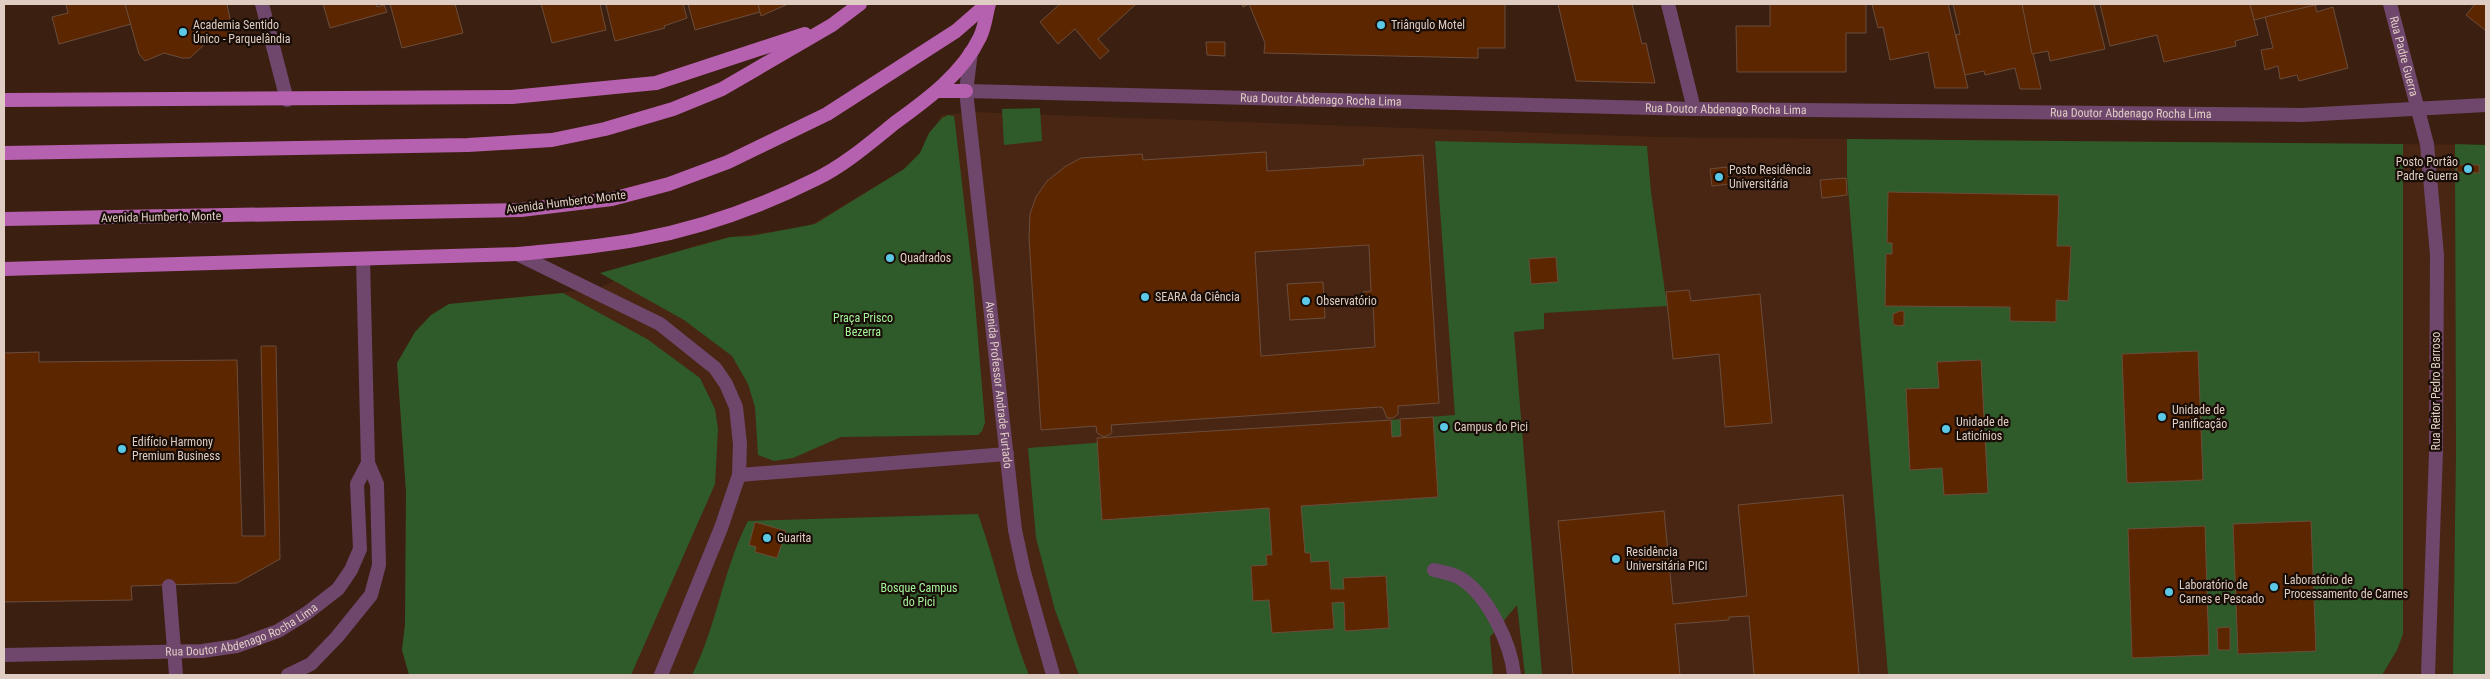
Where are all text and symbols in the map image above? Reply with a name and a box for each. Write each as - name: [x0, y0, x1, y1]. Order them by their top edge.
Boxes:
- street label: Rua Padre Guerra: [2387, 15, 2421, 98]
- place label: Academia Sentido Único - Parquelândia: [193, 18, 291, 46]
- place label: Triângulo Motel: [1391, 18, 1465, 32]
- marker: Triângulo Motel: [1375, 19, 1387, 31]
- marker: Academia Sentido Único - Parquelândia: [177, 26, 189, 38]
- street label: Rua Doutor Abdenago Rocha Lima: [1240, 91, 1402, 109]
- street label: Rua Doutor Abdenago Rocha Lima: [1645, 101, 1807, 117]
- street label: Rua Doutor Abdenago Rocha Lima: [2050, 106, 2212, 121]
- place label: Posto Portão Padre Guerra: [2396, 155, 2458, 183]
- place label: Posto Residência Universitária: [1729, 163, 1811, 191]
- marker: Posto Portão Padre Guerra: [2462, 163, 2474, 175]
- marker: Posto Residência Universitária: [1713, 171, 1725, 183]
- street label: Avenida Humberto Monte: [505, 188, 627, 216]
- street label: Avenida Humberto Monte: [101, 209, 222, 225]
- place label: Quadrados: [900, 251, 951, 265]
- marker: Quadrados: [884, 252, 896, 264]
- place label: SEARA da Ciência: [1155, 290, 1240, 304]
- marker: SEARA da Ciência: [1139, 291, 1151, 303]
- place label: Observatório: [1316, 294, 1377, 308]
- marker: Observatório: [1300, 295, 1312, 307]
- street label: Avenida Professor Andrade Furtado: [983, 300, 1015, 469]
- park label: Praça Prisco Bezerra: [833, 311, 893, 339]
- street label: Rua Reitor Pedro Barroso: [2429, 332, 2443, 450]
- place label: Unidade de Panificação: [2172, 403, 2227, 431]
- marker: Unidade de Panificação: [2156, 411, 2168, 423]
- place label: Unidade de Laticínios: [1956, 415, 2009, 443]
- place label: Campus do Pici: [1454, 420, 1528, 434]
- marker: Campus do Pici: [1438, 421, 1450, 433]
- marker: Unidade de Laticínios: [1940, 423, 1952, 435]
- place label: Edifício Harmony Premium Business: [132, 435, 220, 463]
- marker: Edifício Harmony Premium Business: [116, 443, 128, 455]
- place label: Guarita: [777, 531, 812, 545]
- marker: Guarita: [761, 532, 773, 544]
- place label: Residência Universitária PICI: [1626, 545, 1708, 573]
- marker: Residência Universitária PICI: [1610, 553, 1622, 565]
- place label: Laboratório de Processamento de Carnes: [2284, 573, 2408, 601]
- place label: Laboratório de Carnes e Pescado: [2179, 578, 2264, 606]
- park label: Bosque Campus do Pici: [880, 581, 958, 609]
- marker: Laboratório de Processamento de Carnes: [2268, 581, 2280, 593]
- marker: Laboratório de Carnes e Pescado: [2163, 586, 2175, 598]
- street label: Rua Doutor Abdenago Rocha Lima: [165, 600, 321, 659]

